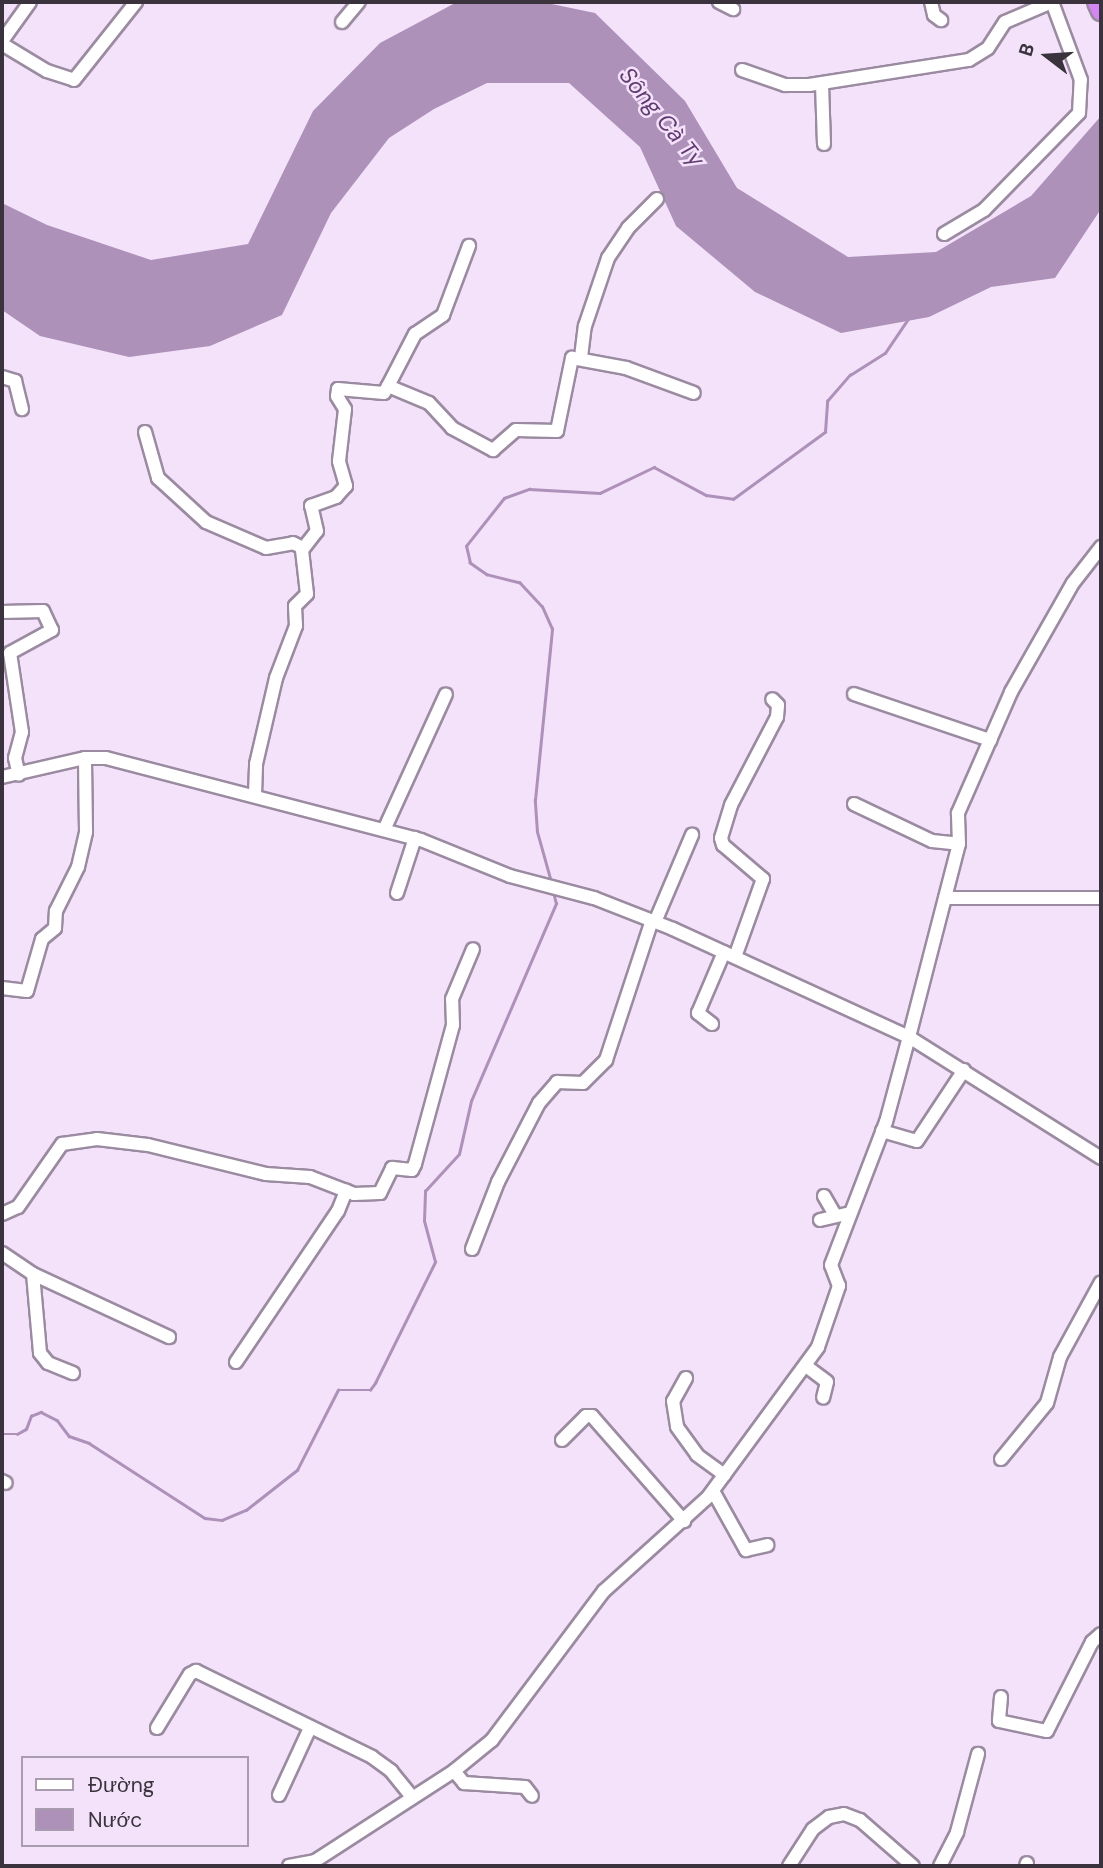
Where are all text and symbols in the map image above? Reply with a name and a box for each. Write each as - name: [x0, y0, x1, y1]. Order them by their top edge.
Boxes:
- north arrow: [1012, 21, 1082, 91]
- text: B: [1013, 40, 1040, 59]
- water label: Sông Cà Ty: [613, 62, 711, 172]
- legend: [21, 1756, 248, 1847]
- text: Đường: [88, 1771, 155, 1799]
- text: Nước: [88, 1806, 142, 1834]

